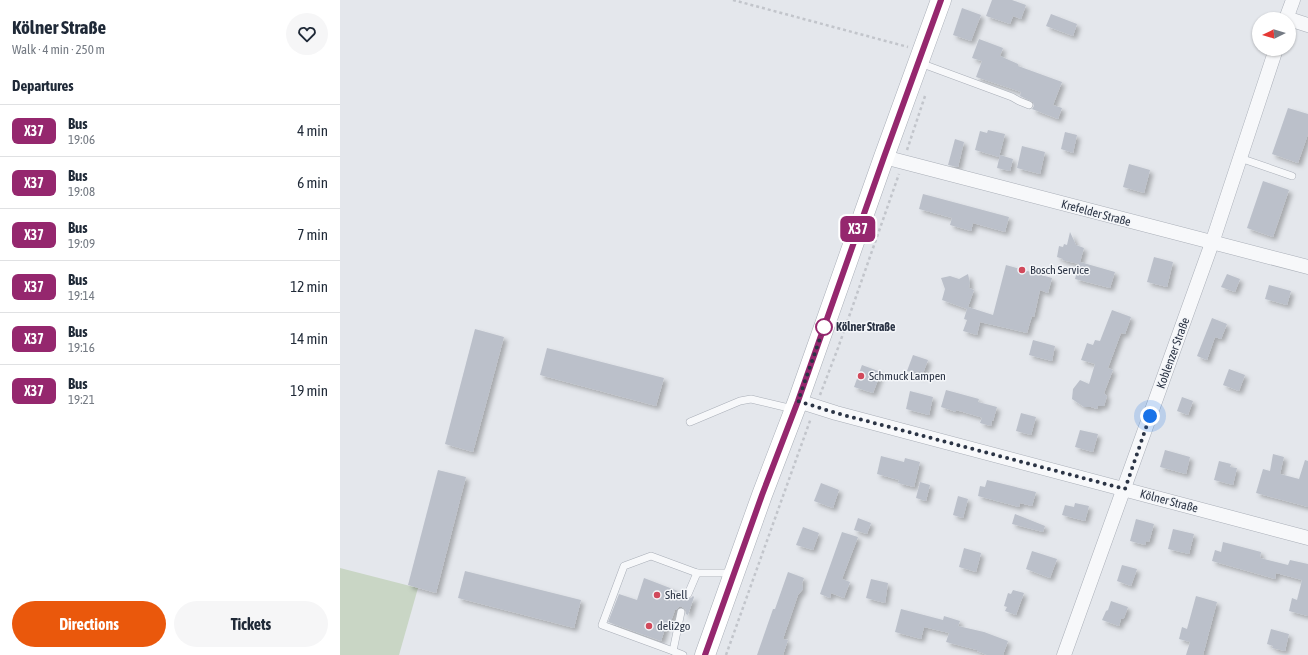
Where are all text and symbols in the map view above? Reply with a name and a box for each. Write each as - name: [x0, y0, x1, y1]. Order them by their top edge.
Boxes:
- north arrow: [1252, 12, 1296, 56]
- map controls: [1252, 12, 1296, 56]
- button: heart: [286, 13, 328, 55]
- text: Kölner Straße: [12, 16, 106, 38]
- text: Walk · 4 min · 250 m: [12, 42, 105, 57]
- text: Departures: [12, 77, 74, 94]
- text: Bus: [68, 115, 88, 132]
- text: 4 min: [297, 122, 328, 139]
- text: X37: [24, 123, 44, 139]
- text: 19:06: [68, 132, 95, 147]
- text: Bus: [68, 167, 88, 184]
- text: 6 min: [297, 174, 328, 191]
- text: X37: [24, 175, 44, 191]
- text: 19:08: [68, 184, 95, 199]
- street label: Krefelder Straße: [1060, 197, 1132, 229]
- line badge: X37: [835, 216, 881, 242]
- text: Bus: [68, 219, 88, 236]
- text: X37: [848, 221, 868, 237]
- text: 7 min: [297, 226, 328, 243]
- text: X37: [24, 227, 44, 243]
- text: 19:09: [68, 236, 95, 251]
- place label: Bosch Service: [1030, 263, 1089, 277]
- marker: Bosch Service: [1017, 265, 1027, 275]
- text: Bus: [68, 271, 88, 288]
- text: 12 min: [290, 278, 328, 295]
- text: X37: [24, 279, 44, 295]
- text: 19:14: [68, 288, 95, 303]
- street label: Koblenzer Straße: [1154, 316, 1192, 390]
- marker: Kölner Straße: [815, 318, 833, 336]
- place label: Kölner Straße: [836, 320, 896, 334]
- text: Bus: [68, 323, 88, 340]
- text: 14 min: [290, 330, 328, 347]
- text: X37: [24, 331, 44, 347]
- text: 19:16: [68, 340, 95, 355]
- place label: Schmuck Lampen: [869, 369, 946, 383]
- marker: Schmuck Lampen: [856, 371, 866, 381]
- text: Bus: [68, 375, 88, 392]
- text: 19 min: [290, 382, 328, 399]
- text: X37: [24, 383, 44, 399]
- text: 19:21: [68, 392, 95, 407]
- your location: [1140, 406, 1160, 426]
- street label: Kölner Straße: [1139, 487, 1199, 515]
- place label: Shell: [665, 588, 688, 602]
- marker: Shell: [652, 590, 662, 600]
- button: Directions: [12, 601, 166, 647]
- button: Tickets: [174, 601, 328, 647]
- place label: deli2go: [657, 619, 691, 633]
- marker: deli2go: [644, 621, 654, 631]

